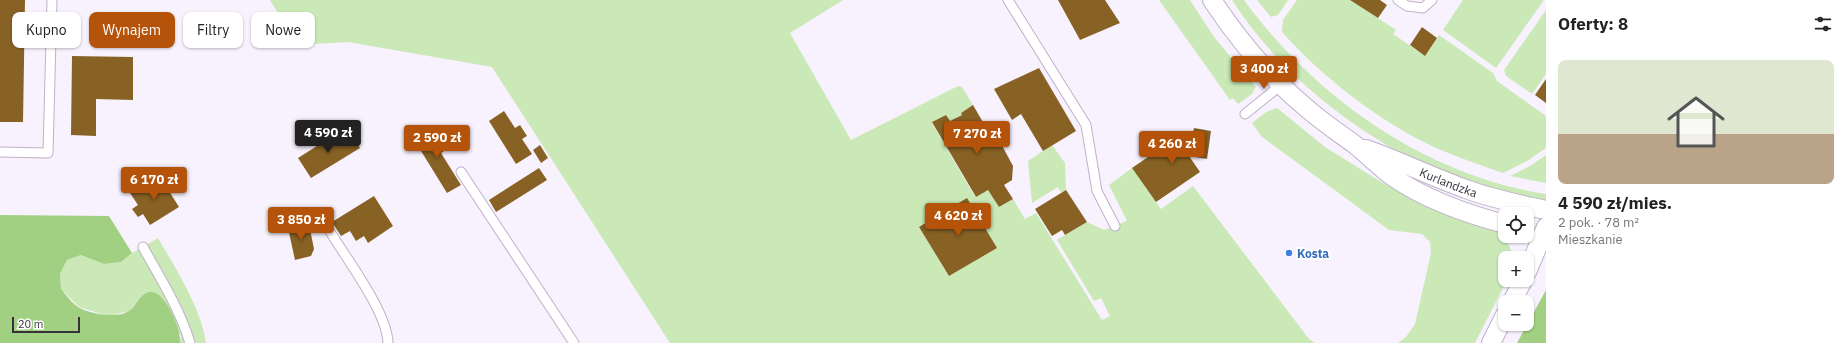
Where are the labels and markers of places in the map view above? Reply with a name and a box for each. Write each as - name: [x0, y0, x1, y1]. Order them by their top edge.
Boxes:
- pin: 3 400 zł: [1223, 56, 1305, 90]
- pin: 4 590 zł: [287, 120, 369, 154]
- pin: 7 270 zł: [936, 121, 1018, 155]
- pin: 2 590 zł: [396, 125, 478, 159]
- pin: 4 260 zł: [1131, 131, 1213, 165]
- pin: 6 170 zł: [113, 167, 195, 201]
- pin: 4 620 zł: [917, 203, 999, 237]
- pin: 3 850 zł: [260, 207, 342, 241]
- place label: Kosta: [1297, 246, 1329, 261]
- marker: Kosta: [1284, 248, 1294, 258]

